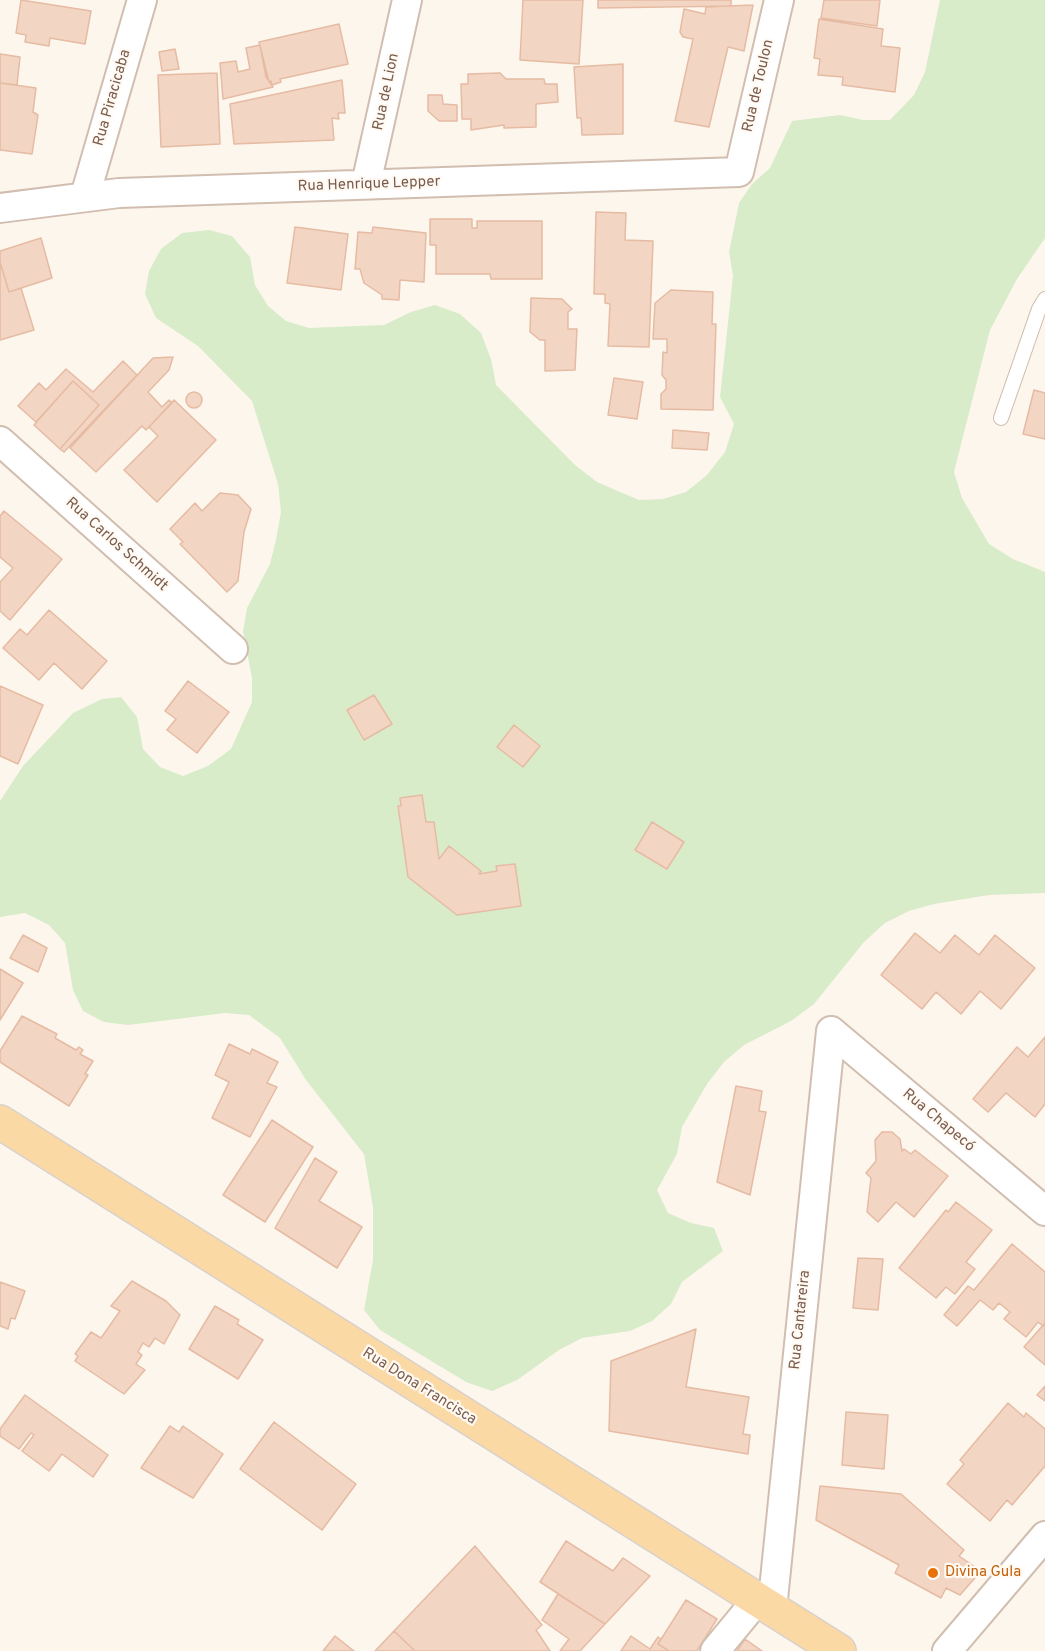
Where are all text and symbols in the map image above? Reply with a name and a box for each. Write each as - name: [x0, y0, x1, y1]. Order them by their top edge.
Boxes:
- street label: Rua de Toulon: [740, 38, 778, 134]
- street label: Rua Piracicaba: [91, 48, 135, 148]
- street label: Rua de Lion: [370, 52, 404, 132]
- street label: Rua Henrique Lepper: [297, 174, 441, 196]
- street label: Rua Carlos Schmidt: [61, 494, 171, 596]
- street label: Rua Chapecó: [898, 1085, 978, 1157]
- street label: Rua Cantareira: [787, 1269, 815, 1371]
- street label: Rua Dona Francisca: [359, 1345, 479, 1429]
- place label: Divina Gula: [945, 1564, 1021, 1582]
- marker: Divina Gula: [926, 1566, 940, 1580]

